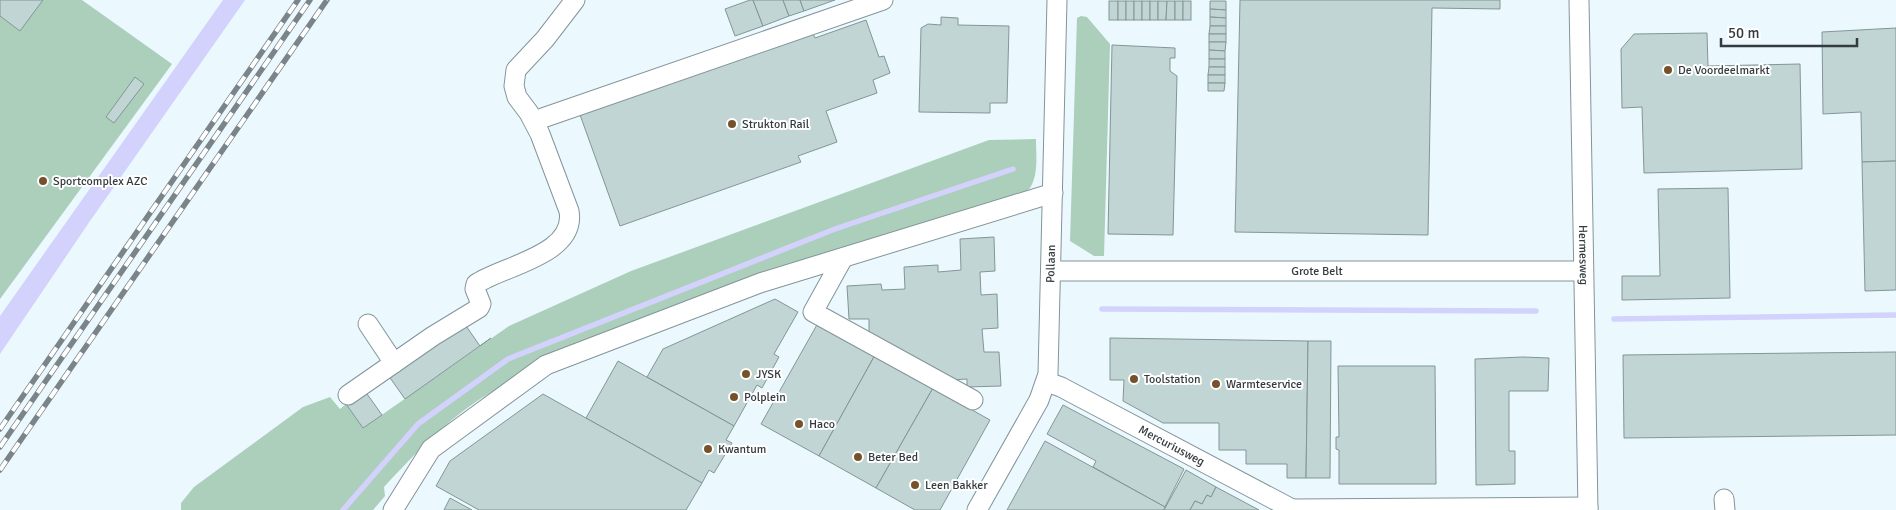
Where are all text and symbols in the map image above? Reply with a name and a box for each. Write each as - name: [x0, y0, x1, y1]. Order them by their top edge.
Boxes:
- scale bar: [1721, 15, 1857, 47]
- text: 50 m: [1728, 24, 1759, 42]
- place label: De Voordeelmarkt: [1678, 63, 1770, 78]
- marker: De Voordeelmarkt: [1662, 64, 1674, 76]
- place label: Strukton Rail: [742, 117, 810, 132]
- marker: Strukton Rail: [726, 118, 738, 130]
- place label: Sportcomplex AZC: [53, 174, 147, 189]
- marker: Sportcomplex AZC: [37, 175, 49, 187]
- street label: Hermesweg: [1575, 225, 1591, 285]
- street label: Pollaan: [1043, 244, 1059, 283]
- street label: Grote Belt: [1291, 264, 1343, 279]
- place label: JYSK: [756, 367, 781, 382]
- marker: JYSK: [740, 368, 752, 380]
- place label: Toolstation: [1144, 372, 1201, 387]
- marker: Toolstation: [1128, 373, 1140, 385]
- place label: Warmteservice: [1226, 377, 1302, 392]
- marker: Warmteservice: [1210, 378, 1222, 390]
- place label: Polplein: [744, 390, 786, 405]
- marker: Polplein: [728, 391, 740, 403]
- place label: Haco: [809, 417, 835, 432]
- marker: Haco: [793, 418, 805, 430]
- street label: Mercuriusweg: [1136, 422, 1207, 469]
- place label: Kwantum: [718, 442, 766, 457]
- marker: Kwantum: [702, 443, 714, 455]
- place label: Beter Bed: [868, 450, 918, 465]
- marker: Beter Bed: [852, 451, 864, 463]
- place label: Leen Bakker: [925, 478, 988, 493]
- marker: Leen Bakker: [909, 479, 921, 491]

